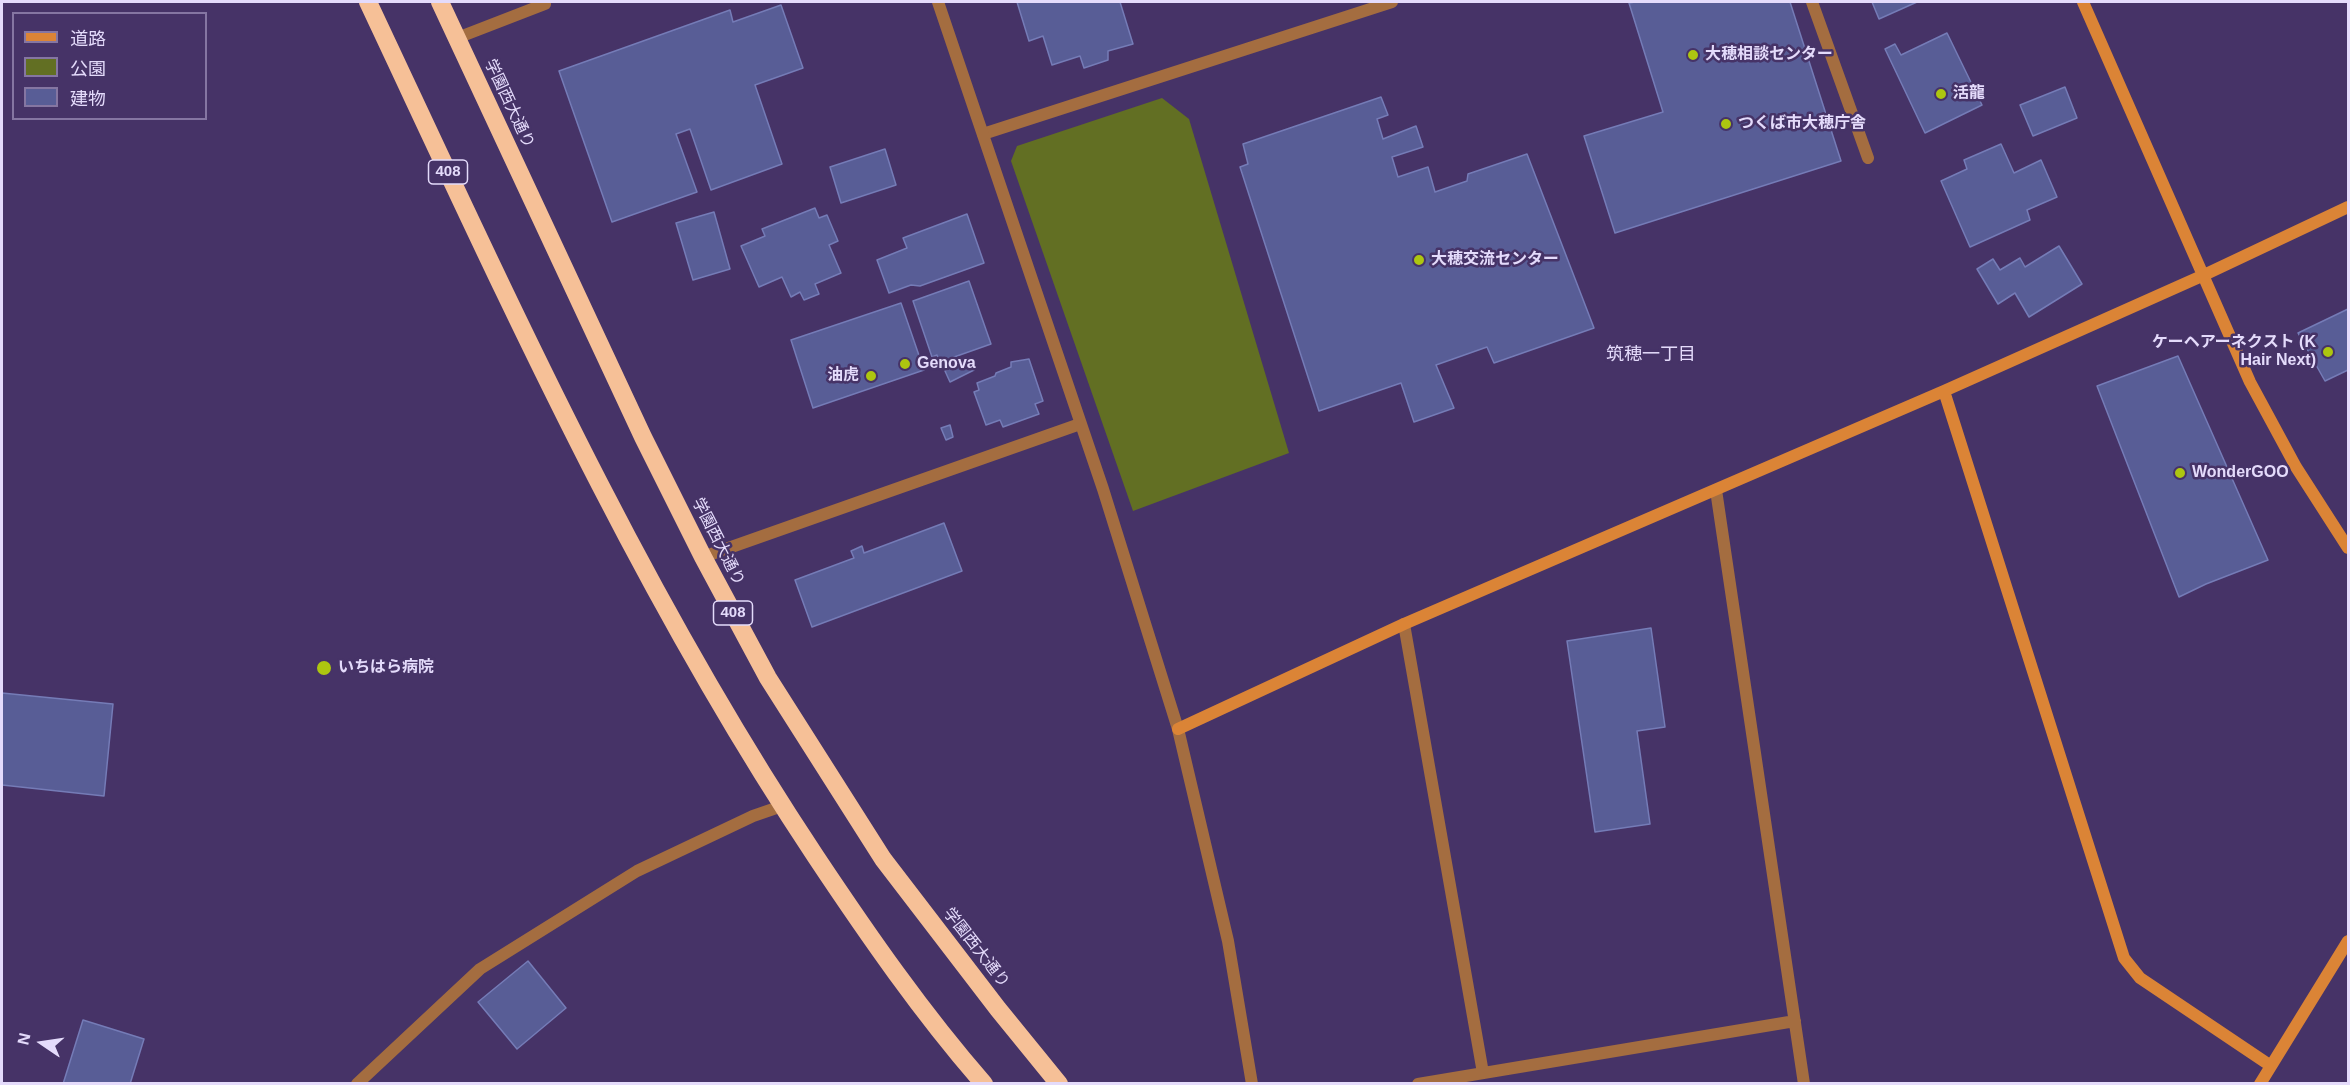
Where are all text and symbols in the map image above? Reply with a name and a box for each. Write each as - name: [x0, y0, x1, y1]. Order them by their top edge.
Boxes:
- legend: [12, 12, 207, 120]
- text: 道路: [70, 29, 106, 49]
- place label: 大穂相談センター: [1705, 45, 1833, 65]
- marker: 大穂相談センター: [1686, 48, 1700, 62]
- street label: 学園西大通り: [480, 56, 538, 152]
- text: 公園: [70, 59, 106, 79]
- place label: 活龍: [1953, 84, 1985, 104]
- marker: 活龍: [1934, 87, 1948, 101]
- text: 建物: [70, 89, 106, 109]
- place label: つくば市大穂庁舎: [1738, 114, 1866, 134]
- marker: つくば市大穂庁舎: [1719, 117, 1733, 131]
- road number: 408: [428, 160, 468, 184]
- place label: 大穂交流センター: [1431, 250, 1559, 270]
- marker: 大穂交流センター: [1412, 253, 1426, 267]
- place label: ケーヘアーネクスト (K Hair Next): [2152, 333, 2316, 371]
- district label: 筑穂一丁目: [1606, 344, 1696, 366]
- marker: ケーヘアーネクスト (K Hair Next): [2321, 345, 2335, 359]
- place label: Genova: [917, 354, 976, 374]
- marker: Genova: [898, 357, 912, 371]
- place label: 油虎: [827, 366, 859, 386]
- marker: 油虎: [864, 369, 878, 383]
- place label: WonderGOO: [2192, 463, 2289, 483]
- marker: WonderGOO: [2173, 466, 2187, 480]
- street label: 学園西大通り: [688, 495, 748, 589]
- road number: 408: [714, 601, 752, 625]
- place label: いちはら病院: [338, 658, 434, 678]
- marker: いちはら病院: [315, 659, 333, 677]
- street label: 学園西大通り: [939, 904, 1013, 992]
- north arrow: [12, 1013, 72, 1073]
- text: N: [14, 1031, 34, 1046]

